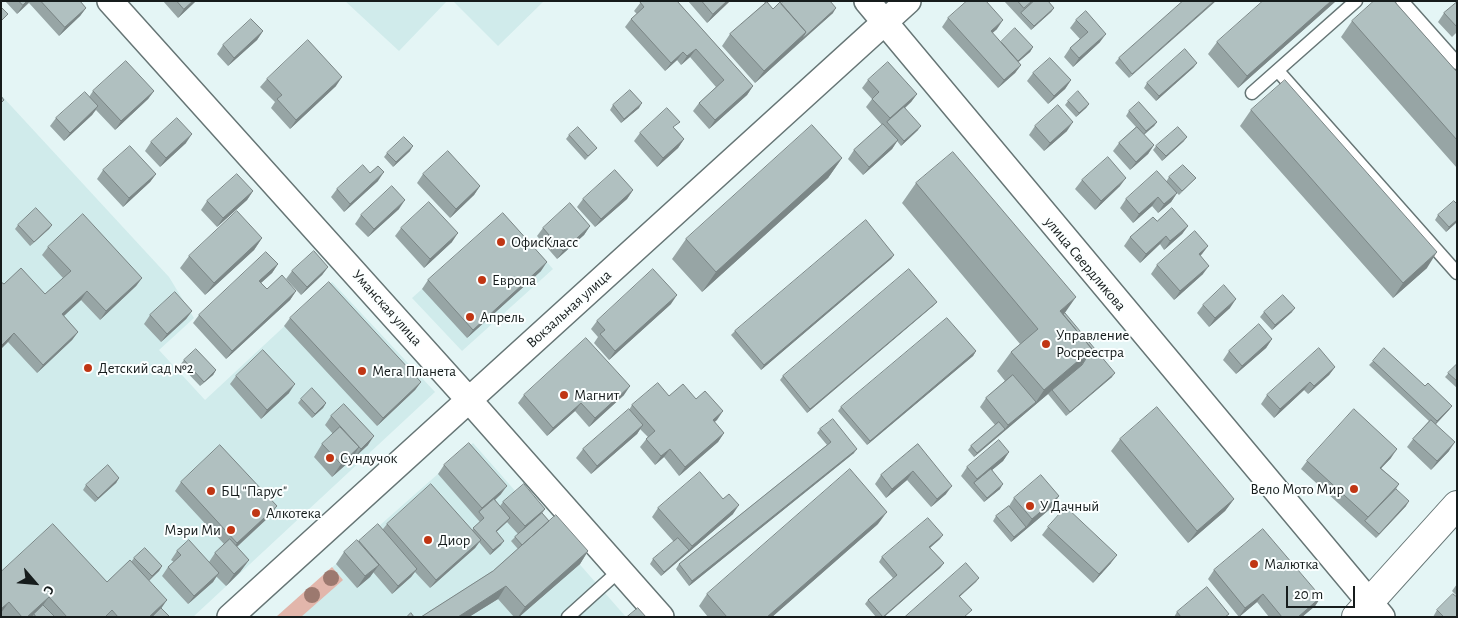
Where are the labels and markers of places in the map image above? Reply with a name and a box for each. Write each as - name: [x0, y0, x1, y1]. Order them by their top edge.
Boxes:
- place label: ОфисКласс: [511, 233, 578, 251]
- marker: ОфисКласс: [495, 236, 507, 248]
- place label: Европа: [492, 271, 536, 289]
- marker: Европа: [476, 274, 488, 286]
- place label: Апрель: [480, 308, 524, 326]
- marker: Апрель: [464, 311, 476, 323]
- place label: Управление Росреестра: [1056, 326, 1129, 361]
- marker: Управление Росреестра: [1040, 338, 1052, 350]
- place label: Детский сад №2: [98, 359, 194, 377]
- marker: Детский сад №2: [82, 362, 94, 374]
- place label: Мега Планета: [372, 362, 456, 380]
- marker: Мега Планета: [356, 365, 368, 377]
- place label: Магнит: [574, 386, 619, 404]
- marker: Магнит: [558, 389, 570, 401]
- place label: Сундучок: [340, 449, 397, 467]
- marker: Сундучок: [324, 452, 336, 464]
- place label: Вело Мото Мир: [1250, 480, 1344, 498]
- place label: БЦ "Парус": [221, 482, 287, 500]
- marker: Вело Мото Мир: [1348, 483, 1360, 495]
- marker: БЦ "Парус": [205, 485, 217, 497]
- place label: У Дачный: [1040, 497, 1099, 515]
- marker: У Дачный: [1024, 500, 1036, 512]
- place label: Алкотека: [266, 504, 321, 522]
- marker: Алкотека: [250, 507, 262, 519]
- place label: Мэри Ми: [164, 521, 221, 539]
- marker: Мэри Ми: [225, 524, 237, 536]
- place label: Диор: [438, 531, 470, 549]
- marker: Диор: [422, 534, 434, 546]
- place label: Малютка: [1264, 555, 1319, 573]
- marker: Малютка: [1248, 558, 1260, 570]

